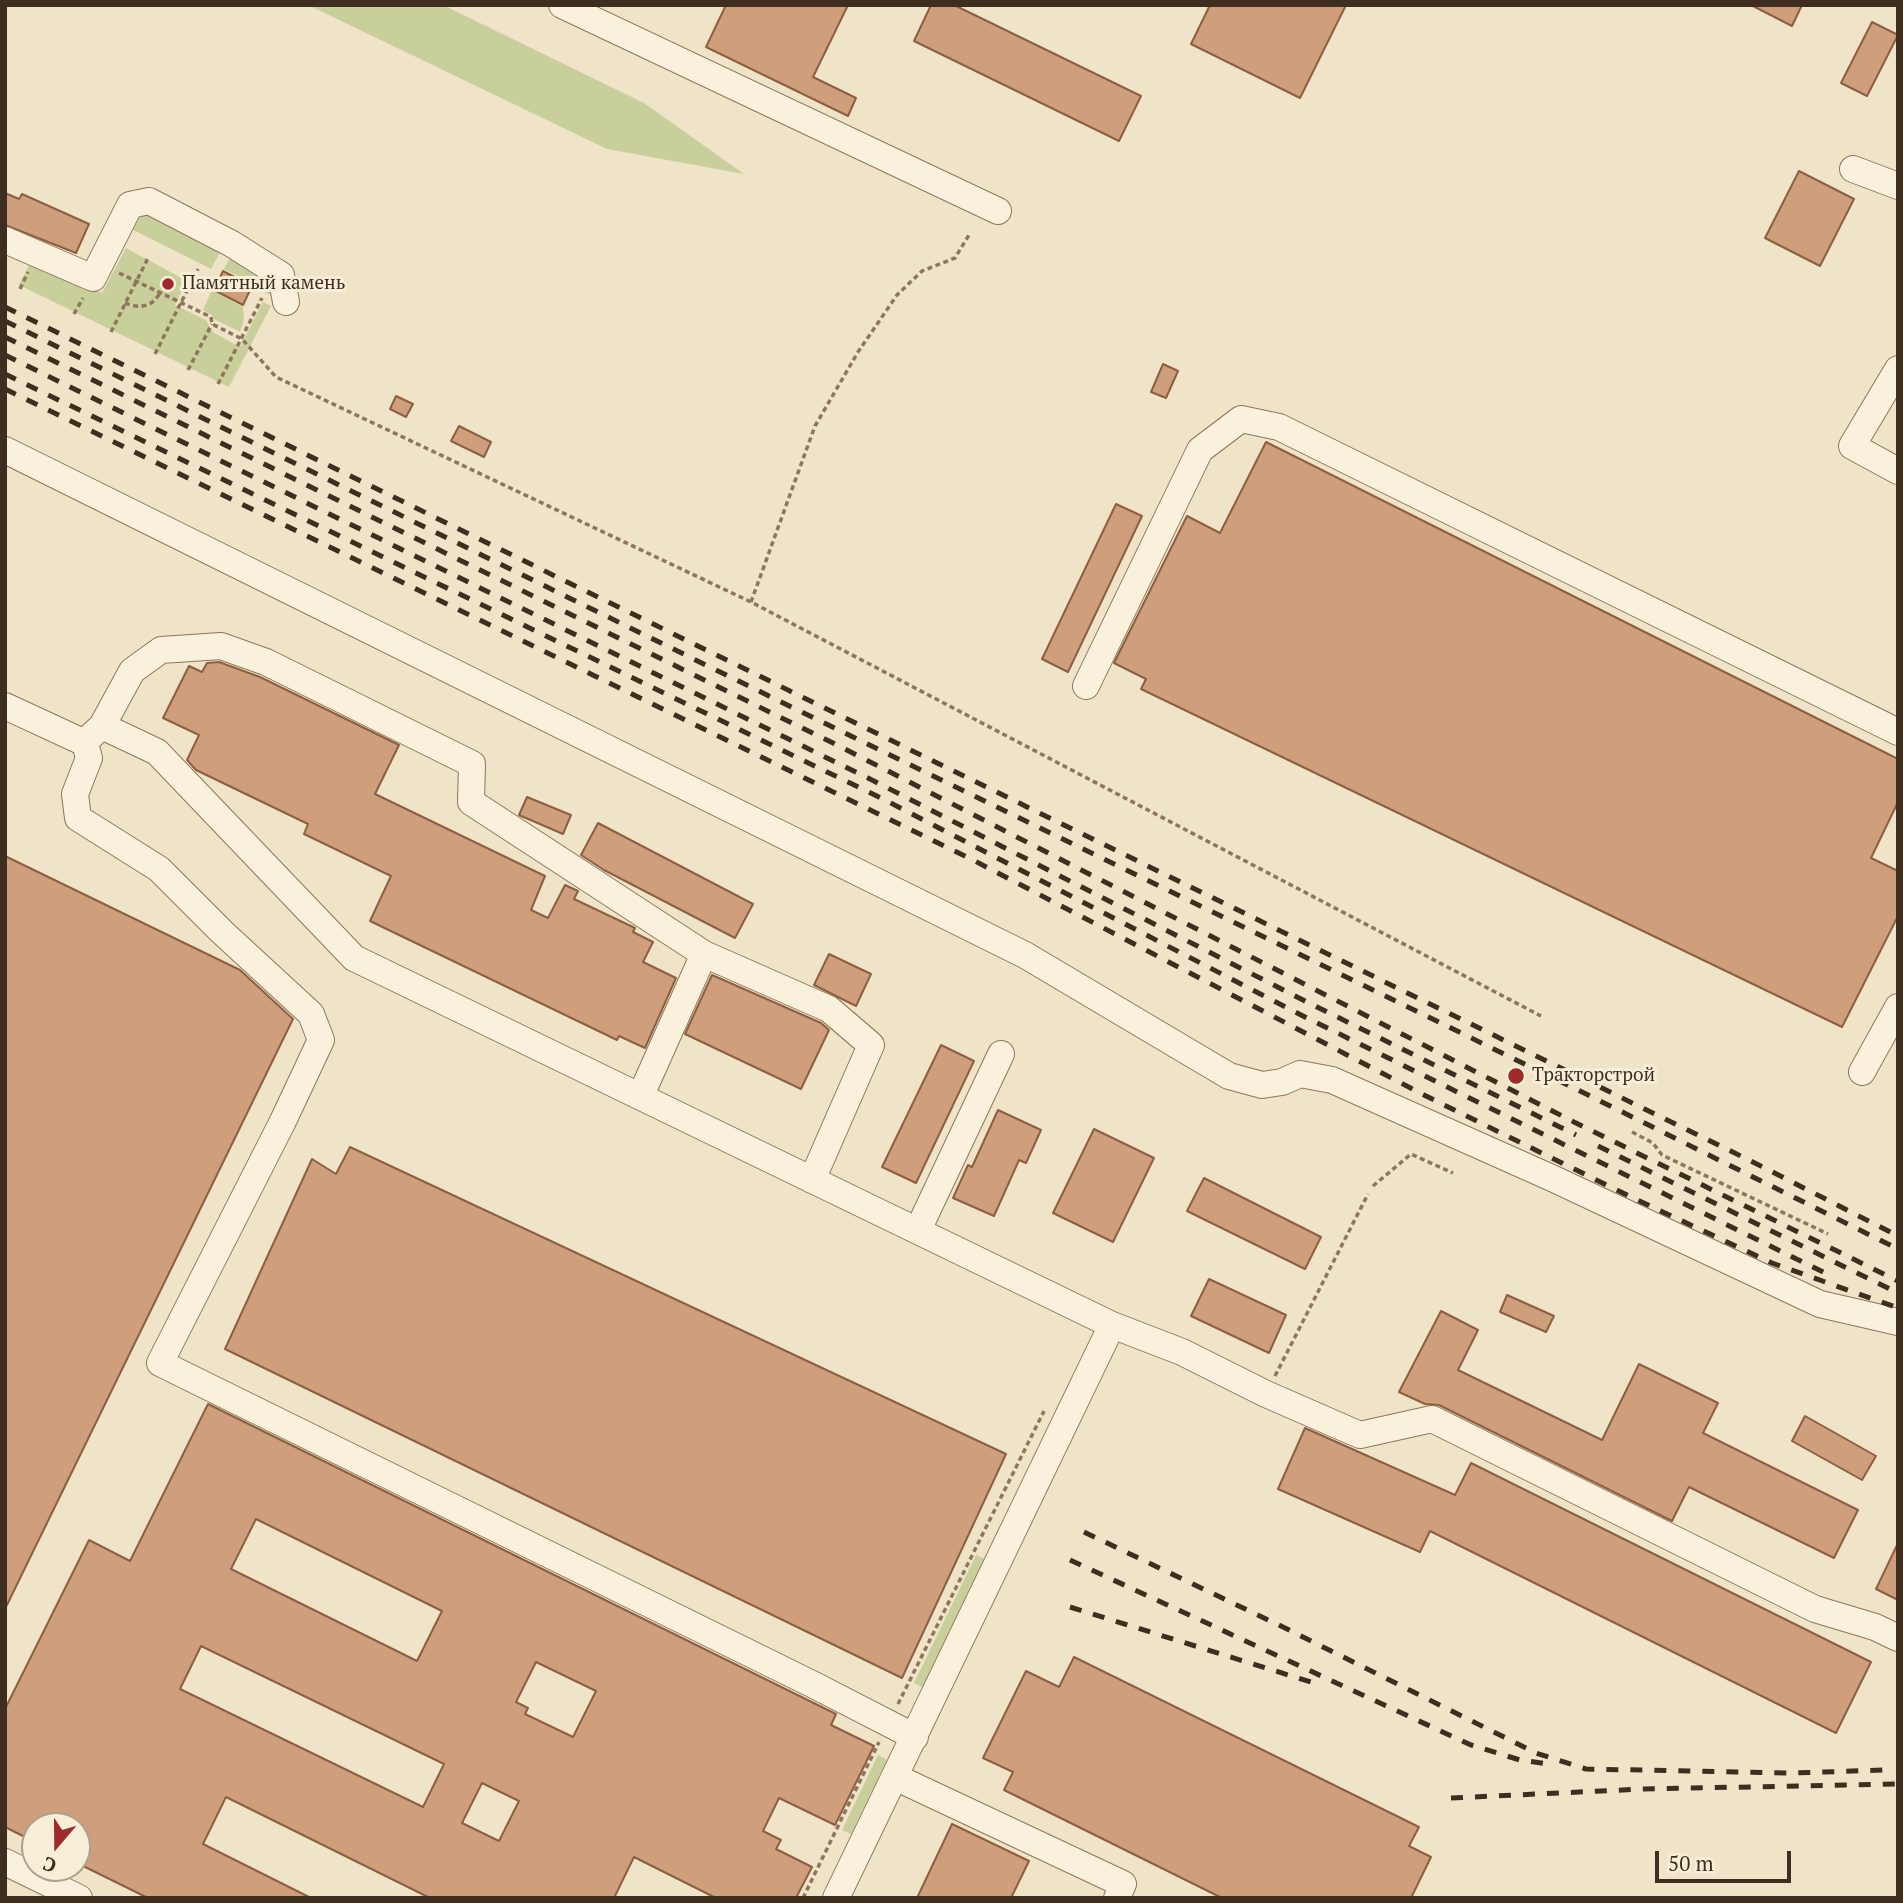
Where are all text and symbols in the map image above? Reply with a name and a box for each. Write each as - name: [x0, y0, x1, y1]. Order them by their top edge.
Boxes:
- place label: Памятный камень: [182, 273, 345, 295]
- marker: Памятный камень: [160, 276, 176, 292]
- place label: Тракторстрой: [1532, 1065, 1655, 1087]
- marker: Тракторстрой: [1506, 1066, 1526, 1086]
- north arrow: [21, 1812, 91, 1882]
- scale bar: [1658, 1836, 1794, 1880]
- text: 50 m: [1668, 1849, 1714, 1877]
- text: С: [39, 1851, 59, 1879]

